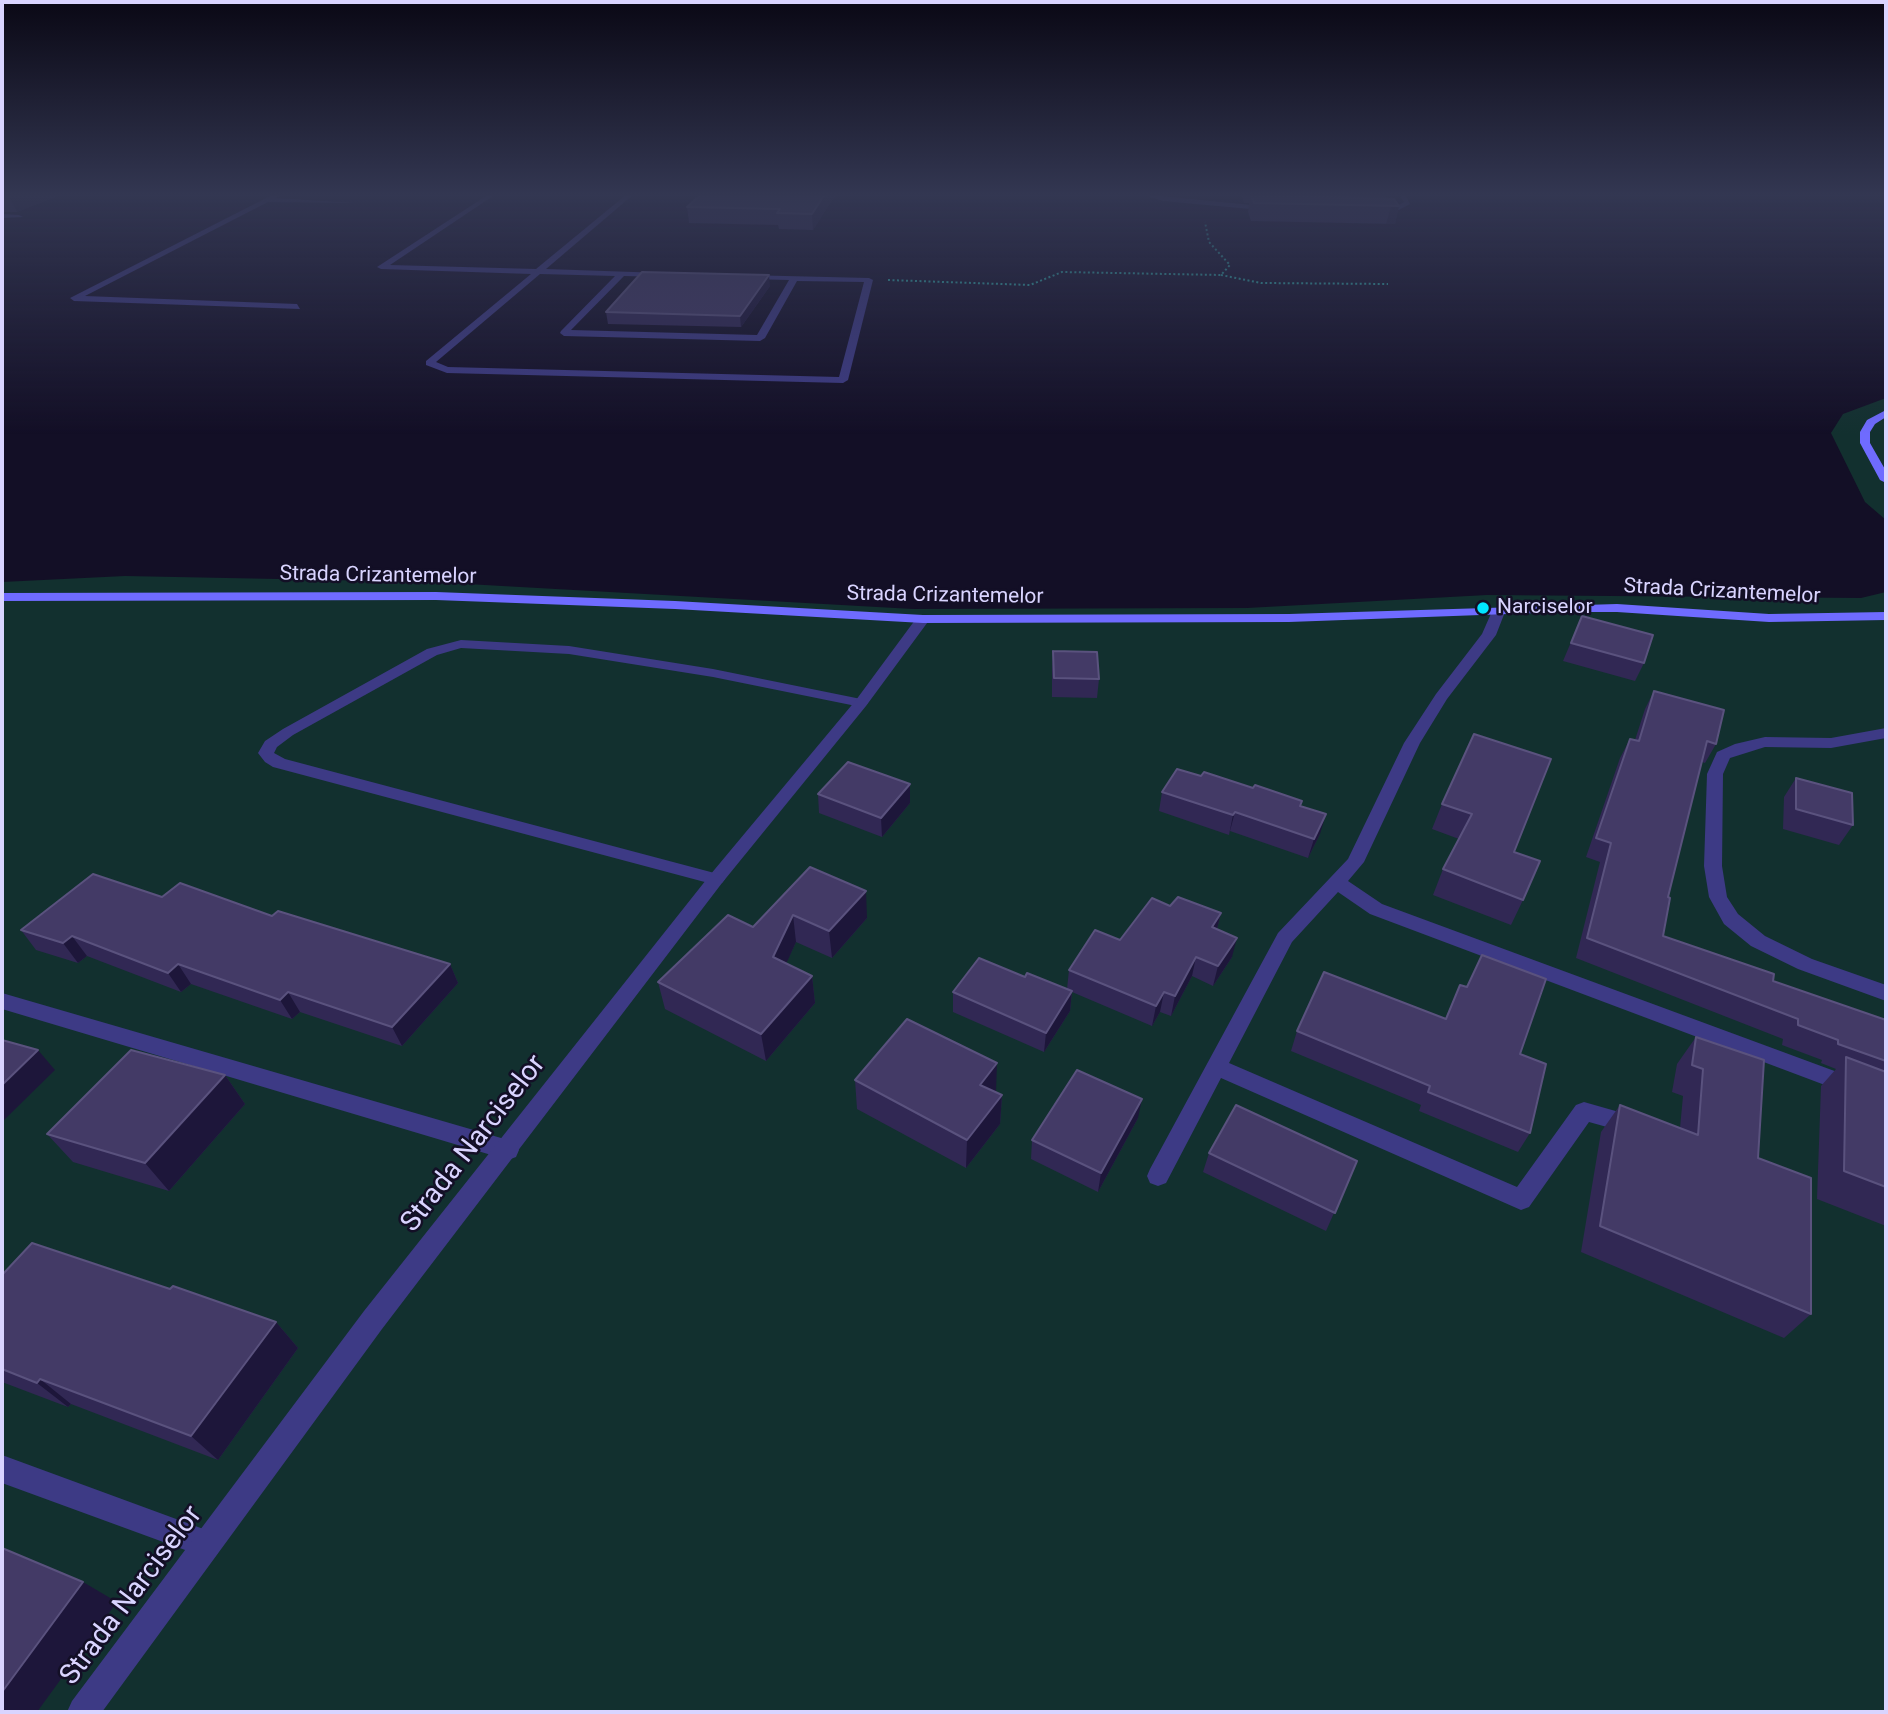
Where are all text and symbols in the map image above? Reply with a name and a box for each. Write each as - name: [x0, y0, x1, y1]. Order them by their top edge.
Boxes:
- street label: Strada Crizantemelor: [279, 562, 477, 590]
- street label: Strada Crizantemelor: [1623, 574, 1821, 610]
- street label: Strada Crizantemelor: [846, 582, 1044, 610]
- place label: Narciselor: [1497, 595, 1593, 621]
- marker: Narciselor: [1475, 600, 1491, 616]
- street label: Strada Narciselor: [394, 1049, 554, 1239]
- street label: Strada Narciselor: [54, 1500, 210, 1692]

